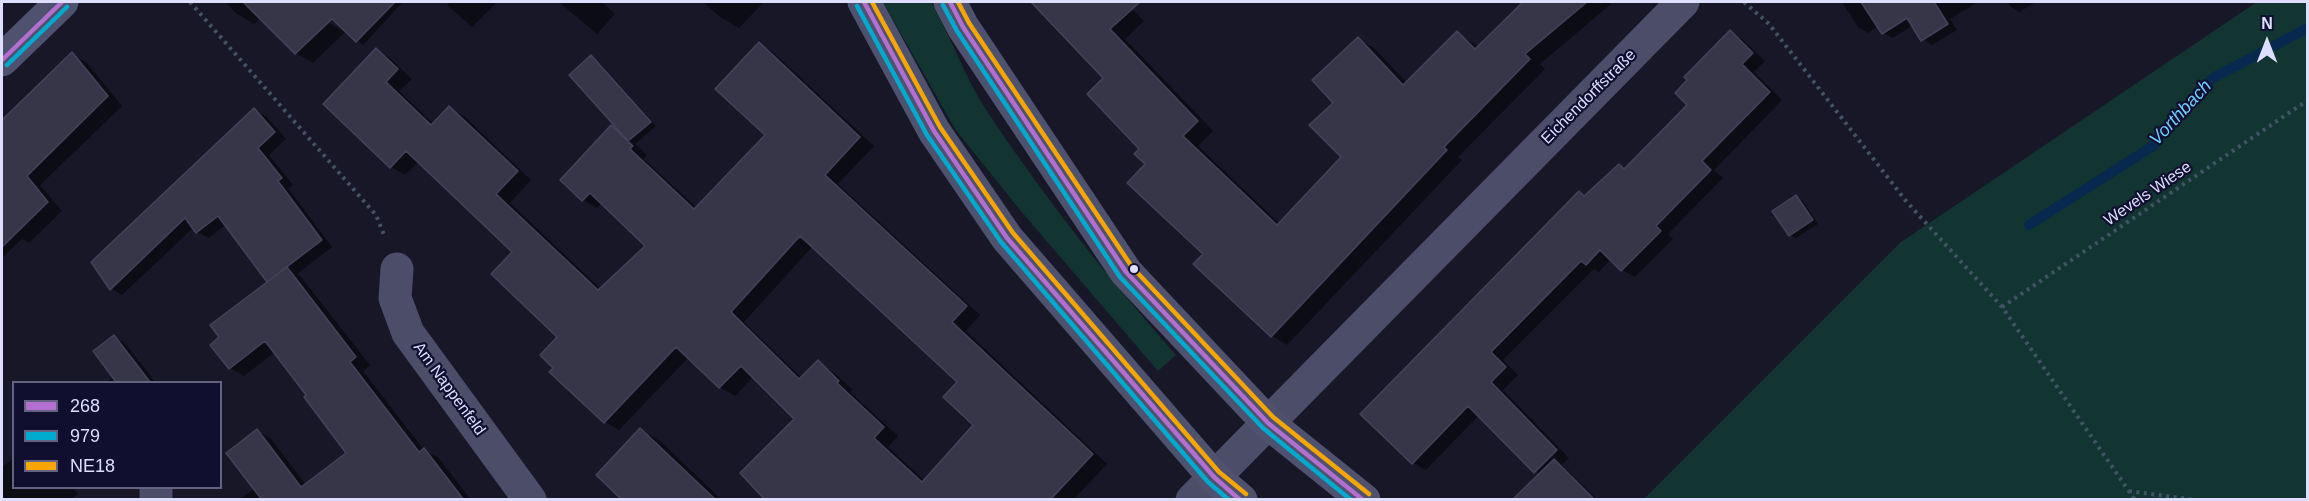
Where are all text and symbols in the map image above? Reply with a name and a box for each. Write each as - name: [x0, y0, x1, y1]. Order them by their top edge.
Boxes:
- north arrow: [2237, 12, 2297, 72]
- text: N: [2261, 15, 2273, 32]
- street label: Eichendorffstraße: [1538, 46, 1640, 148]
- water label: Vorthbach: [2145, 76, 2217, 150]
- street label: Wevels Wiese: [2101, 158, 2195, 230]
- unlabelled marker: [1128, 263, 1140, 275]
- street label: Am Nappenfeld: [409, 339, 489, 439]
- legend: [12, 381, 222, 489]
- text: 268: [70, 396, 100, 416]
- text: 979: [70, 426, 100, 446]
- text: NE18: [70, 456, 115, 476]

